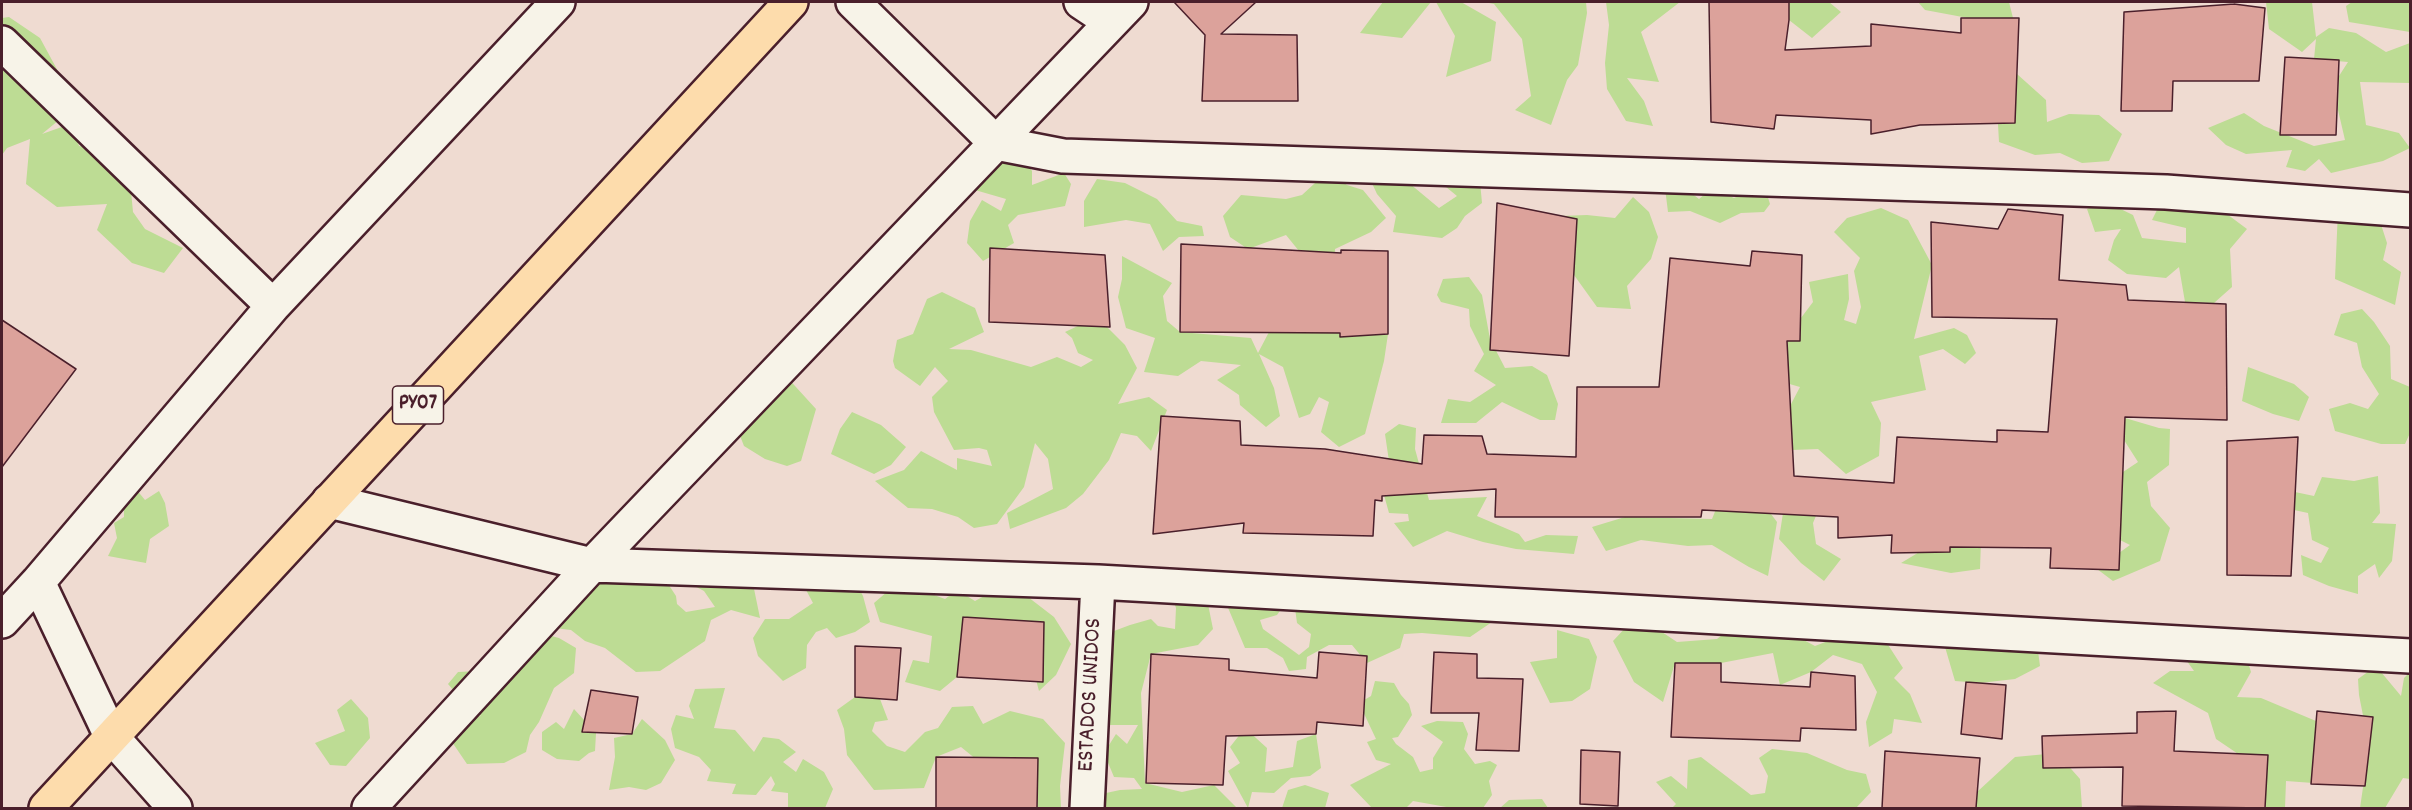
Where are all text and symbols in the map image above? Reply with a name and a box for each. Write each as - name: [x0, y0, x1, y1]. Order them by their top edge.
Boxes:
- road number: PY07: [392, 386, 444, 424]
- street label: ESTADOS UNIDOS: [1074, 617, 1110, 773]

